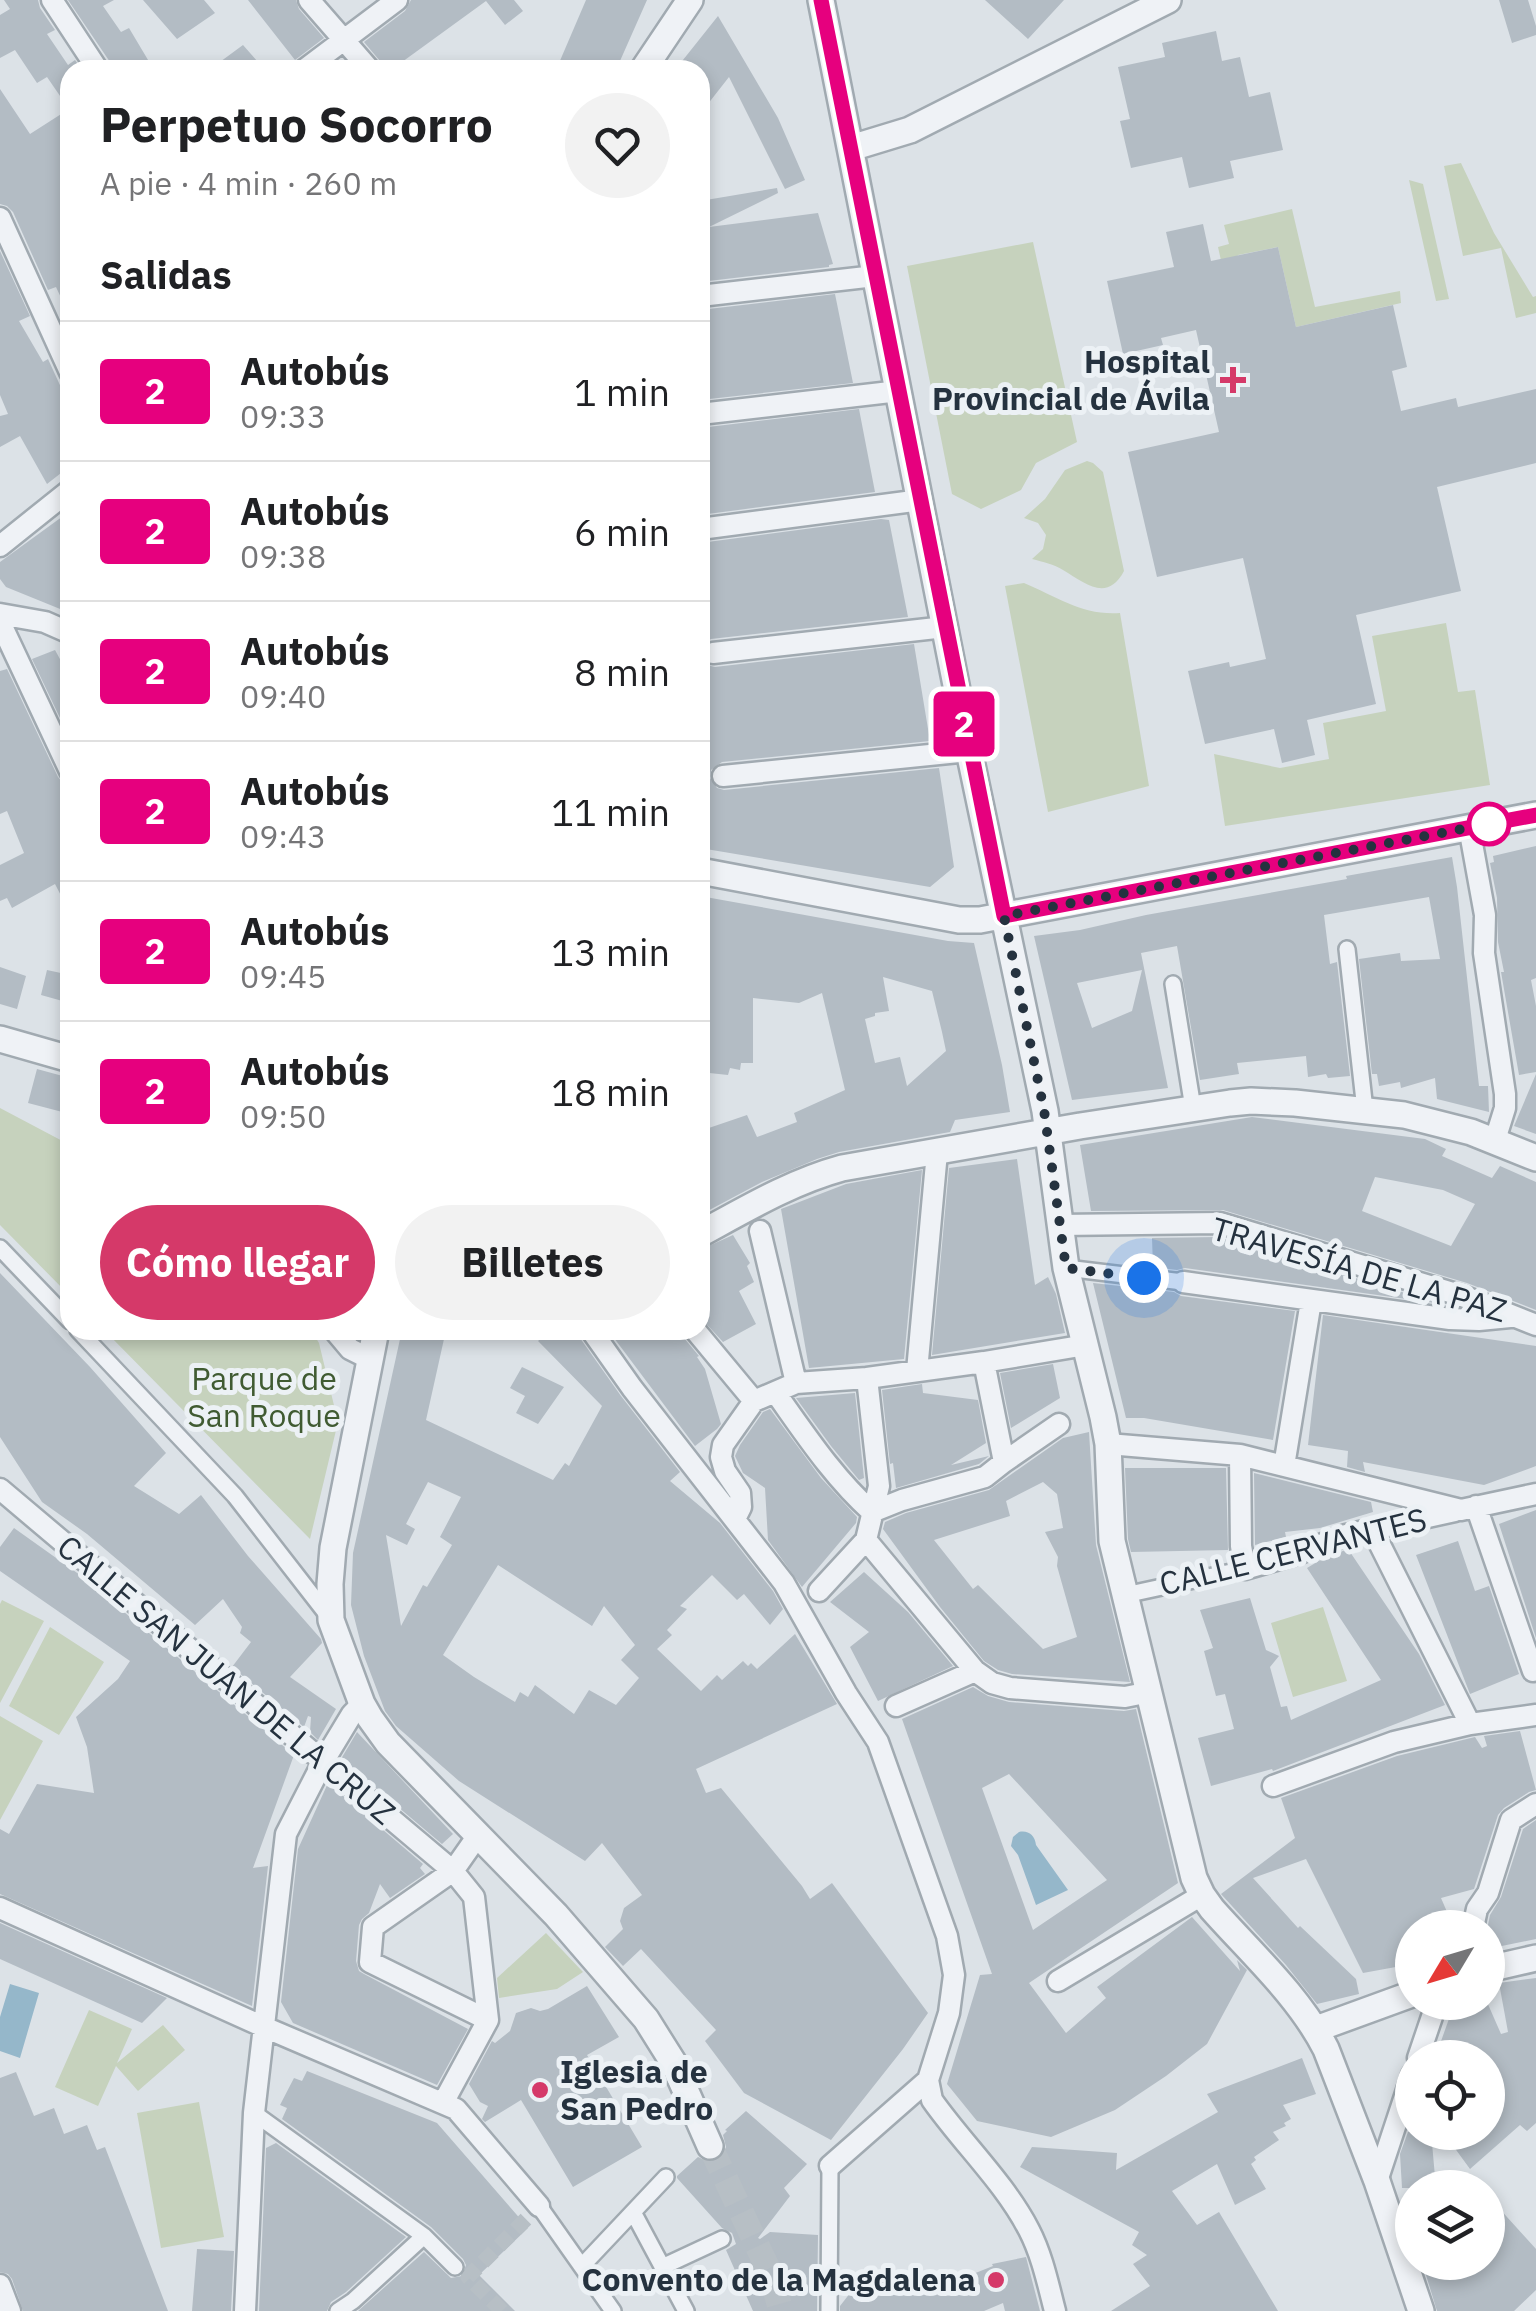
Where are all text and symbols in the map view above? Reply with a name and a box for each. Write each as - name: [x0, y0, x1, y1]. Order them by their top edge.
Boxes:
- text: Perpetuo Socorro: [100, 93, 493, 155]
- button: heart: [565, 93, 670, 198]
- text: A pie · 4 min · 260 m: [100, 162, 397, 204]
- text: Salidas: [100, 250, 232, 299]
- place label: Hospital Provincial de Ávila: [932, 340, 1210, 419]
- text: Autobús: [240, 346, 389, 395]
- text: 1 min: [574, 367, 670, 416]
- marker: Hospital Provincial de Ávila: [1220, 367, 1246, 393]
- text: 2: [144, 368, 166, 414]
- text: 09:33: [240, 395, 326, 437]
- text: Autobús: [240, 486, 389, 535]
- text: 6 min: [574, 507, 670, 556]
- text: 2: [144, 508, 166, 554]
- text: 09:38: [240, 535, 326, 577]
- text: Autobús: [240, 626, 389, 675]
- text: 8 min: [574, 647, 670, 696]
- text: 2: [144, 648, 166, 694]
- text: 09:40: [240, 675, 326, 717]
- line badge: 2: [932, 692, 996, 756]
- text: 2: [953, 701, 975, 747]
- text: Autobús: [240, 766, 389, 815]
- text: 11 min: [551, 787, 670, 836]
- text: 2: [144, 788, 166, 834]
- unlabelled marker: [1468, 803, 1510, 845]
- text: 09:43: [240, 815, 326, 857]
- text: Autobús: [240, 906, 389, 955]
- text: 13 min: [551, 927, 670, 976]
- text: 2: [144, 928, 166, 974]
- text: 09:45: [240, 955, 326, 997]
- text: Autobús: [240, 1046, 389, 1095]
- text: 18 min: [551, 1067, 670, 1116]
- text: 2: [144, 1068, 166, 1114]
- text: 09:50: [240, 1095, 326, 1137]
- button: Cómo llegar: [100, 1205, 375, 1320]
- button: Billetes: [395, 1205, 670, 1320]
- street label: TRAVESÍA DE LA PAZ: [1207, 1207, 1512, 1331]
- your location: [1119, 1253, 1169, 1303]
- park label: Parque de San Roque: [187, 1357, 341, 1436]
- street label: CALLE CERVANTES: [1155, 1498, 1431, 1605]
- street label: CALLE SAN JUAN DE LA CRUZ: [49, 1525, 404, 1833]
- north arrow: [1395, 1910, 1505, 2020]
- map controls: [1395, 1910, 1505, 2280]
- button: locate: [1395, 2040, 1505, 2150]
- place label: Iglesia de San Pedro: [560, 2050, 713, 2129]
- marker: Iglesia de San Pedro: [529, 2079, 551, 2101]
- button: layers: [1395, 2170, 1505, 2280]
- place label: Convento de la Magdalena: [582, 2258, 976, 2300]
- marker: Convento de la Magdalena: [985, 2269, 1007, 2291]

